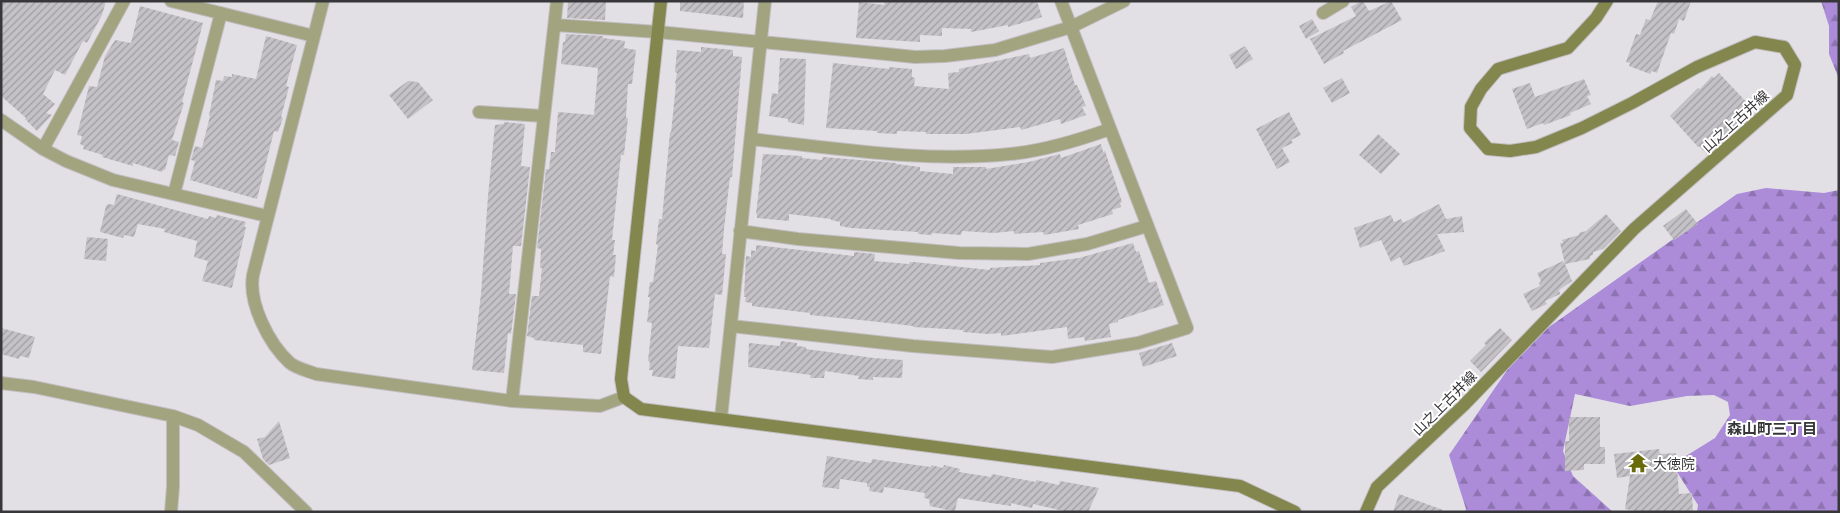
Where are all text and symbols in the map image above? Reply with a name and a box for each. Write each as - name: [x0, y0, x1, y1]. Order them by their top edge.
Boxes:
- street label: 山之上古井線: [1697, 86, 1773, 156]
- street label: 山之上古井線: [1408, 367, 1480, 439]
- district label: 森山町三丁目: [1727, 418, 1817, 438]
- temple icon: 大徳院: [1627, 452, 1649, 474]
- place label: 大徳院: [1653, 454, 1695, 473]

